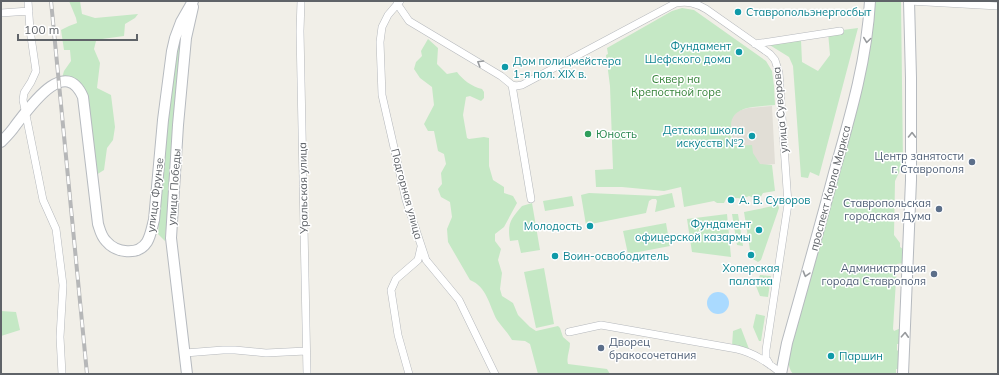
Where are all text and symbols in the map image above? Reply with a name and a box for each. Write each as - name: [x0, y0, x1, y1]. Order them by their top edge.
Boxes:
- place label: Ставропольэнергосбыт: [746, 5, 871, 19]
- marker: Ставропольэнергосбыт: [733, 7, 743, 17]
- scale bar: [18, 16, 137, 42]
- text: 100 m: [24, 22, 59, 37]
- one-way arrow: [863, 37, 872, 43]
- place label: Фундамент Шефского дома: [645, 39, 731, 66]
- marker: Фундамент Шефского дома: [734, 47, 744, 57]
- place label: Дом полицмейстера 1-я пол. XIX в.: [513, 54, 621, 81]
- one-way arrow: [477, 61, 484, 68]
- marker: Дом полицмейстера 1-я пол. XIX в.: [500, 62, 510, 72]
- street label: улица Суворова: [769, 66, 791, 154]
- park label: Сквер на Крепостной горе: [631, 72, 721, 99]
- place label: Детская школа искусств №2: [663, 123, 744, 150]
- street label: проспект Карла Маркса: [807, 124, 853, 252]
- place label: Юность: [596, 127, 637, 141]
- marker: Юность: [583, 129, 593, 139]
- marker: Детская школа искусств №2: [747, 131, 757, 141]
- one-way arrow: [908, 132, 916, 138]
- street label: Уральская улица: [295, 142, 311, 235]
- street label: Подгорная улица: [388, 147, 426, 241]
- street label: улица Победы: [164, 148, 184, 226]
- place label: Центр занятости г. Ставрополя: [875, 149, 964, 176]
- street label: улица Фрунзе: [143, 157, 167, 233]
- marker: Центр занятости г. Ставрополя: [967, 157, 977, 167]
- place label: А. В. Суворов: [739, 193, 811, 207]
- marker: А. В. Суворов: [726, 195, 736, 205]
- place label: Ставропольская городская Дума: [843, 196, 931, 223]
- marker: Ставропольская городская Дума: [934, 204, 944, 214]
- place label: Фундамент офицерской казармы: [635, 217, 751, 244]
- place label: Молодость: [524, 219, 582, 233]
- marker: Молодость: [585, 221, 595, 231]
- marker: Фундамент офицерской казармы: [754, 225, 764, 235]
- place label: Воин-освободитель: [563, 249, 669, 263]
- marker: Хоперская палатка: [746, 250, 756, 260]
- marker: Воин-освободитель: [550, 251, 560, 261]
- place label: Хоперская палатка: [722, 261, 780, 288]
- place label: Администрация города Ставрополя: [822, 261, 926, 288]
- marker: Администрация города Ставрополя: [929, 269, 939, 279]
- one-way arrow: [802, 270, 811, 277]
- one-way arrow: [901, 332, 910, 338]
- place label: Дворец бракосочетания: [609, 335, 696, 362]
- marker: Дворец бракосочетания: [596, 343, 606, 353]
- place label: Паршин: [839, 349, 883, 363]
- marker: Паршин: [826, 351, 836, 361]

